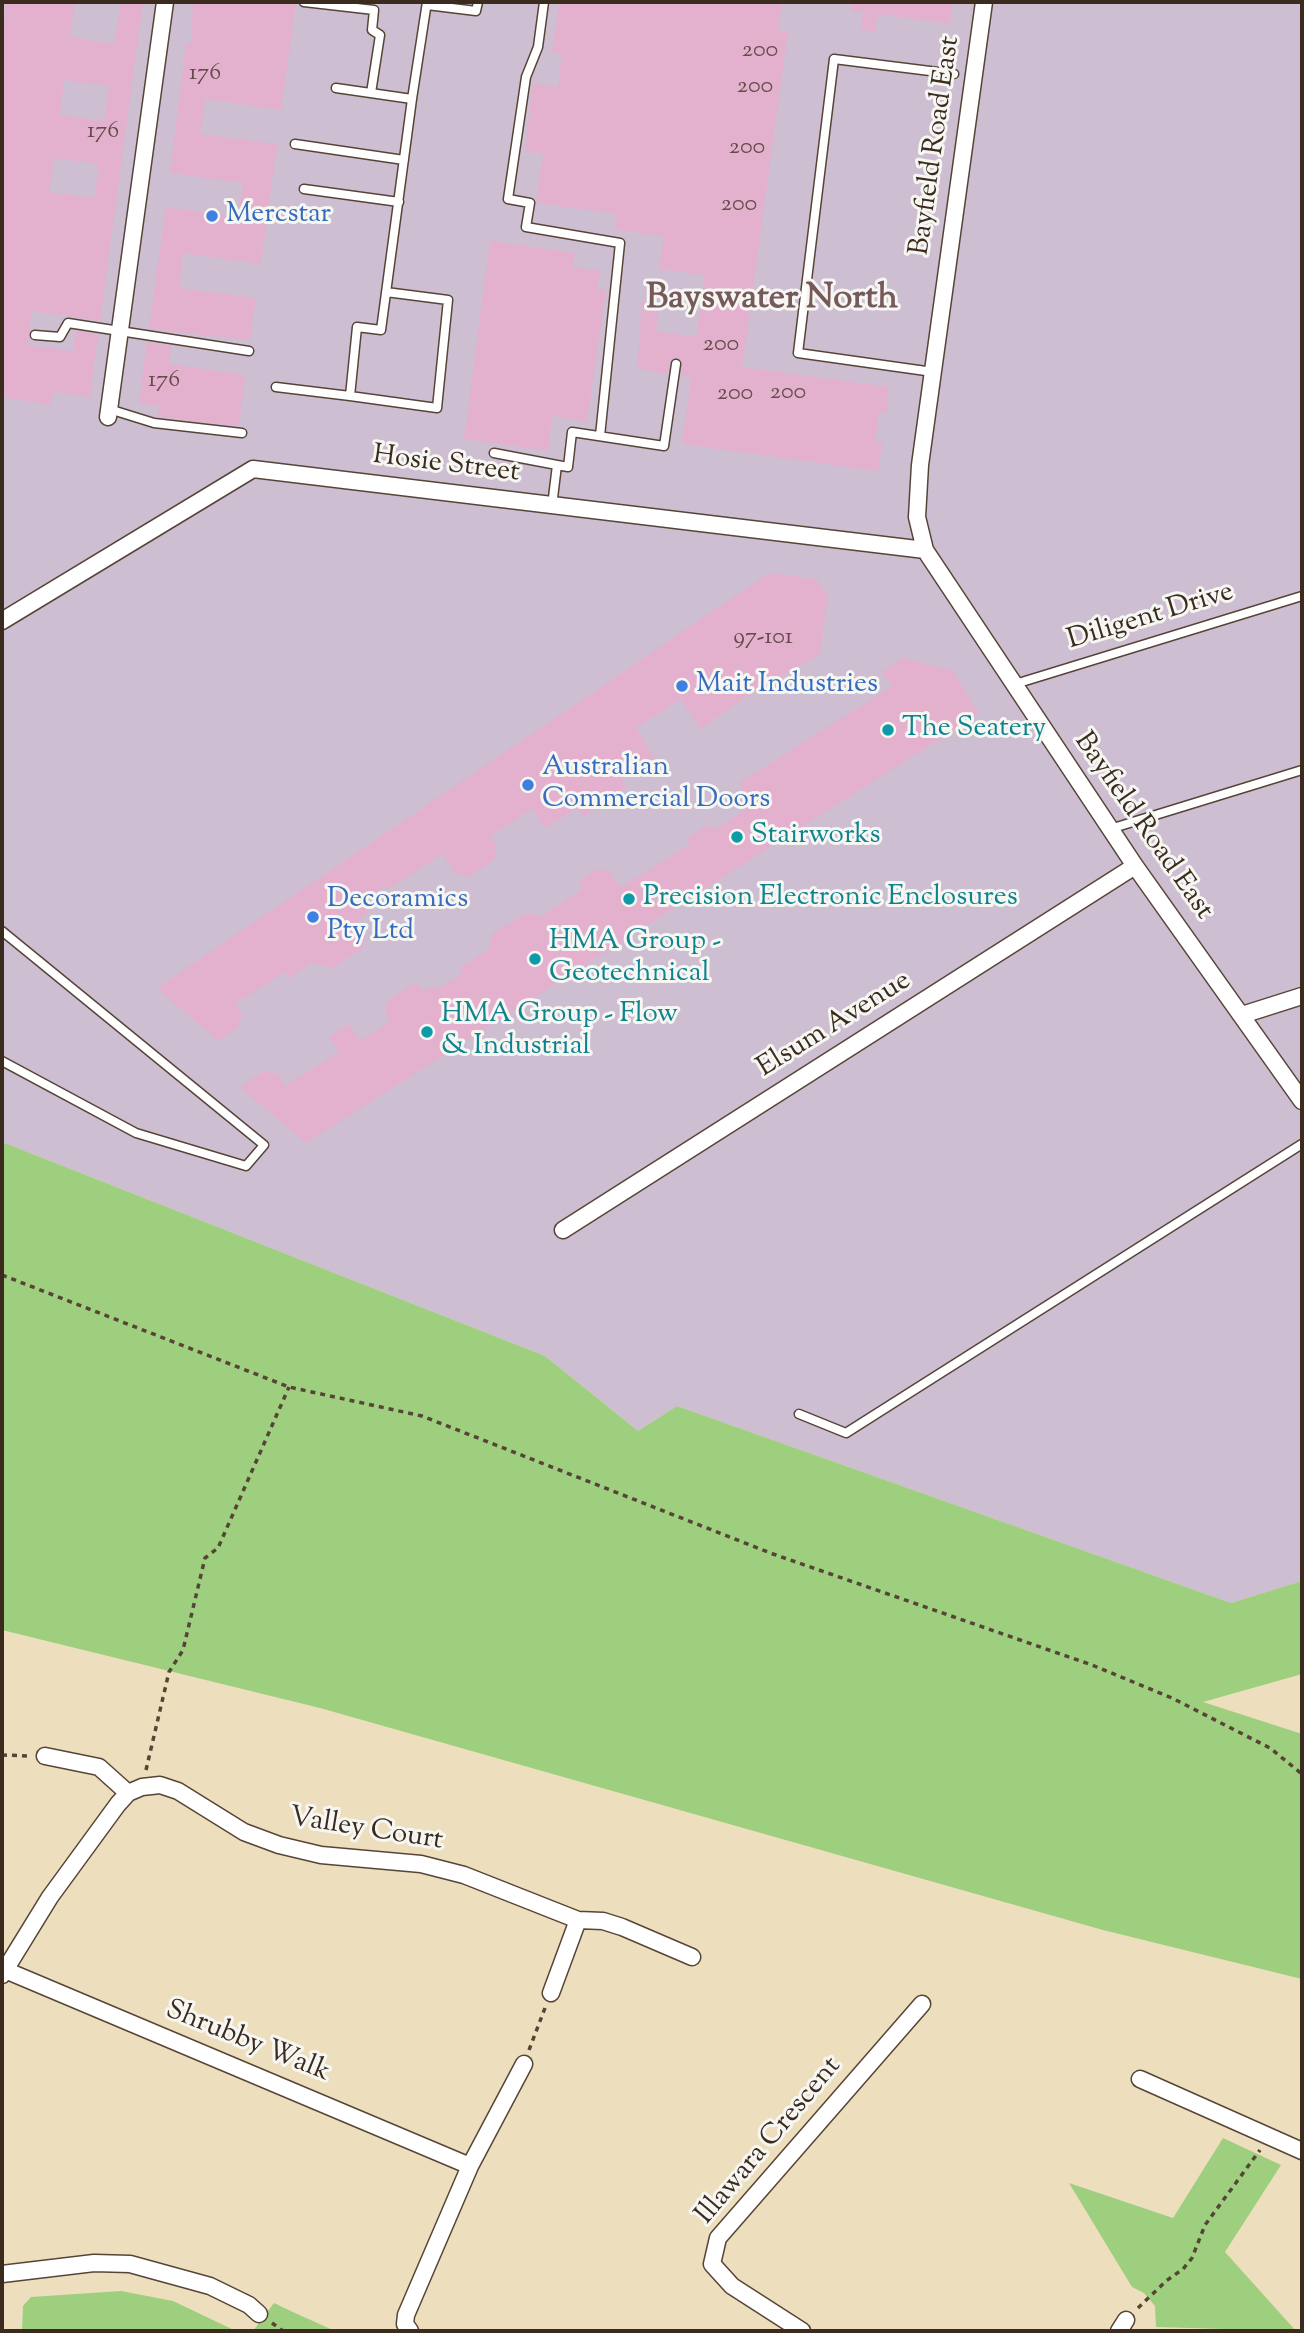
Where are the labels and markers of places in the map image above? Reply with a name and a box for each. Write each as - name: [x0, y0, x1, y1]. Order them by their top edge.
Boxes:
- place label: Mercstar: [226, 199, 331, 233]
- marker: Mercstar: [204, 208, 220, 224]
- place label: Mait Industries: [696, 669, 878, 703]
- marker: Mait Industries: [674, 678, 690, 694]
- place label: The Seatery: [902, 713, 1046, 747]
- marker: The Seatery: [880, 722, 896, 738]
- place label: Australian Commercial Doors: [542, 752, 770, 818]
- marker: Australian Commercial Doors: [520, 777, 536, 793]
- place label: Stairworks: [751, 820, 881, 854]
- marker: Stairworks: [729, 829, 745, 845]
- place label: Precision Electronic Enclosures: [643, 882, 1018, 916]
- place label: Decoramics Pty Ltd: [327, 884, 468, 950]
- marker: Precision Electronic Enclosures: [621, 891, 637, 907]
- marker: Decoramics Pty Ltd: [305, 909, 321, 925]
- place label: HMA Group - Geotechnical: [549, 926, 721, 992]
- marker: HMA Group - Geotechnical: [527, 951, 543, 967]
- place label: HMA Group - Flow & Industrial: [441, 999, 678, 1065]
- marker: HMA Group - Flow & Industrial: [419, 1024, 435, 1040]

